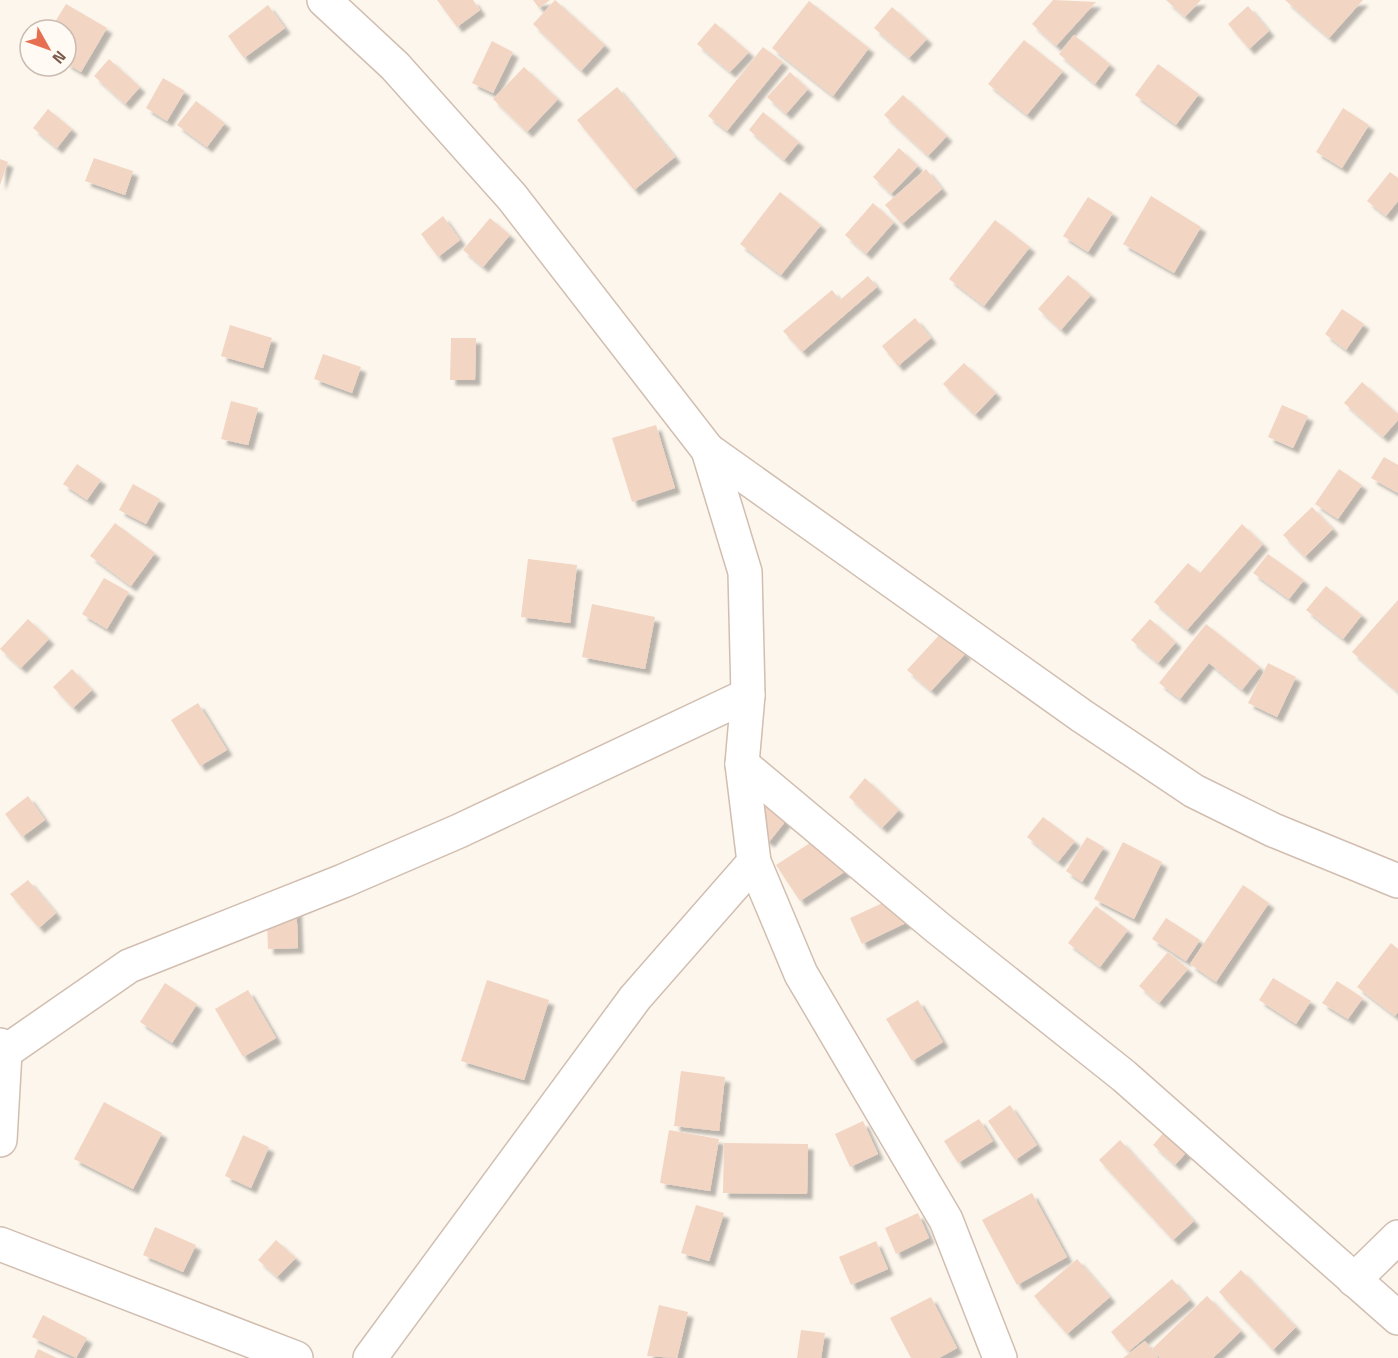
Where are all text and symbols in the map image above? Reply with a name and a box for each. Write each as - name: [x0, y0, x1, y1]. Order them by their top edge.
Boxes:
- north arrow: [18, 18, 78, 78]
- text: N: [47, 46, 72, 70]

